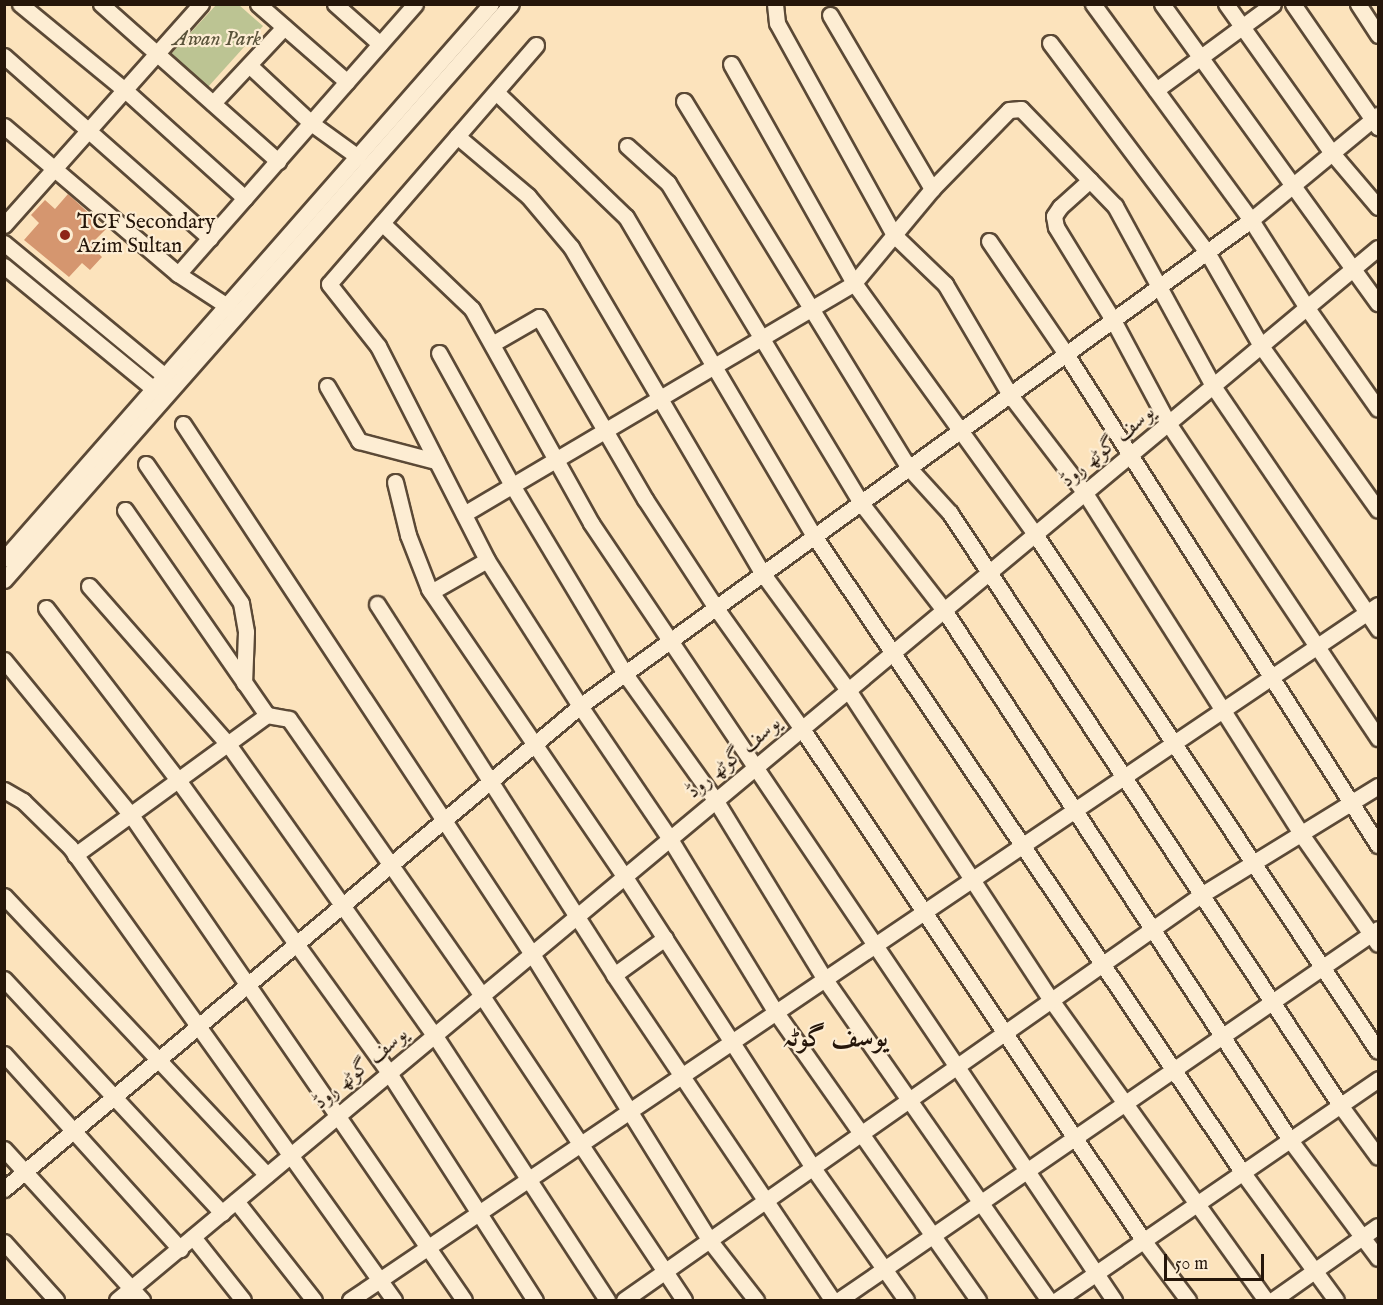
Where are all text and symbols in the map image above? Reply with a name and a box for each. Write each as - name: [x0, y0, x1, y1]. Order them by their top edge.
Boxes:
- park label: Awan Park: [173, 27, 261, 53]
- place label: TCF Secondary Azim Sultan: [77, 210, 215, 260]
- marker: TCF Secondary Azim Sultan: [58, 228, 72, 242]
- street label: یوسف گوٹھ روڈ: [1056, 400, 1160, 494]
- street label: یوسف گوٹھ روڈ: [682, 711, 786, 805]
- street label: یوسف گوٹھ روڈ: [309, 1022, 413, 1116]
- district label: یوسف گوٹہ: [782, 1024, 888, 1056]
- scale bar: [1167, 1242, 1268, 1280]
- text: 50 m: [1175, 1253, 1208, 1276]

